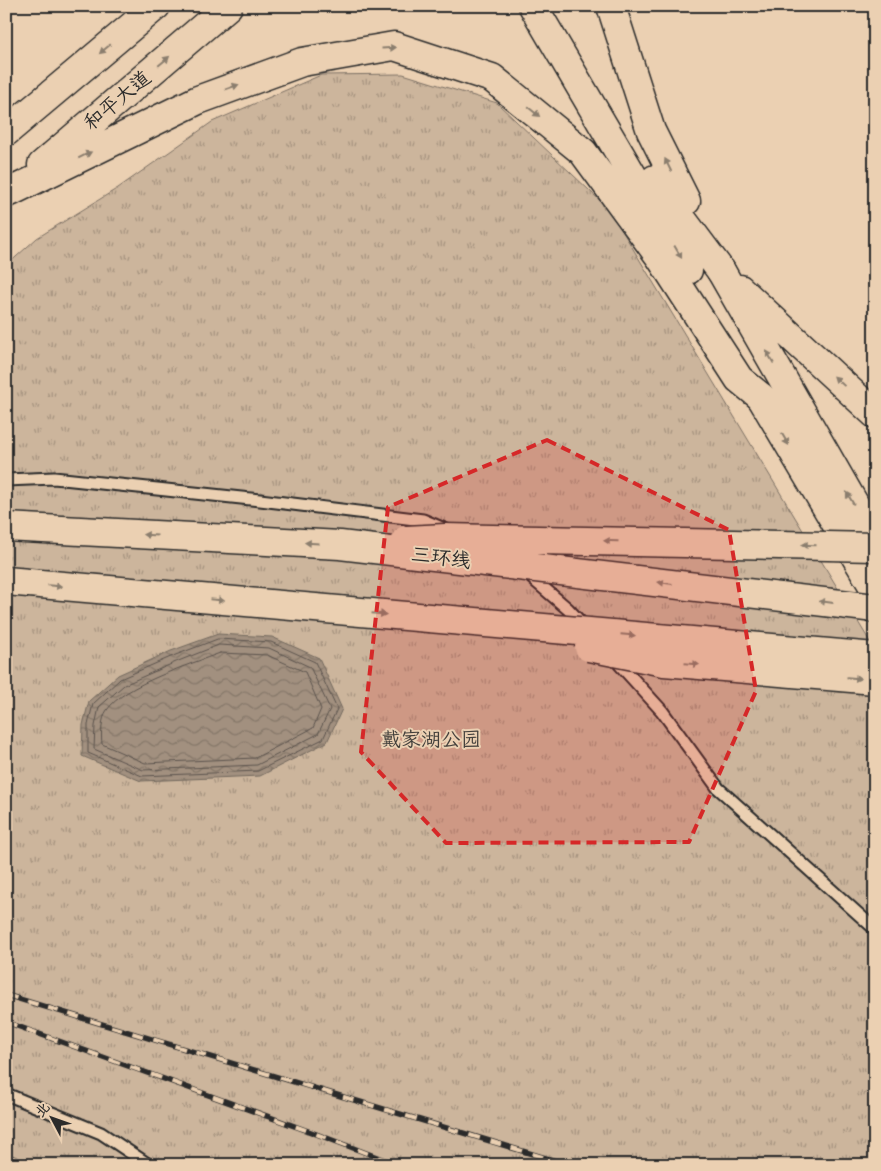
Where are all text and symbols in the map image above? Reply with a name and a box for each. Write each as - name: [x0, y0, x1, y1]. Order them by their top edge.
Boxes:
- one-way arrow: [99, 43, 111, 54]
- one-way arrow: [381, 43, 397, 51]
- one-way arrow: [157, 56, 170, 67]
- street label: 和平大道: [79, 65, 159, 139]
- one-way arrow: [225, 83, 240, 90]
- one-way arrow: [527, 107, 540, 118]
- one-way arrow: [78, 151, 92, 159]
- one-way arrow: [664, 158, 672, 172]
- one-way arrow: [673, 246, 682, 259]
- one-way arrow: [766, 349, 774, 364]
- one-way arrow: [833, 375, 845, 387]
- one-way arrow: [781, 433, 790, 446]
- one-way arrow: [846, 491, 855, 505]
- one-way arrow: [142, 530, 158, 538]
- one-way arrow: [603, 537, 619, 545]
- one-way arrow: [304, 539, 320, 547]
- one-way arrow: [800, 540, 816, 548]
- street label: 三环线: [409, 541, 472, 578]
- one-way arrow: [657, 579, 673, 587]
- one-way arrow: [47, 582, 63, 590]
- one-way arrow: [209, 596, 225, 604]
- one-way arrow: [818, 598, 834, 606]
- one-way arrow: [371, 610, 387, 618]
- one-way arrow: [620, 631, 636, 639]
- one-way arrow: [684, 660, 700, 668]
- one-way arrow: [846, 674, 862, 682]
- park label: 戴家湖公园: [381, 727, 481, 756]
- north arrow: [28, 1094, 78, 1144]
- text: 北: [31, 1098, 56, 1123]

